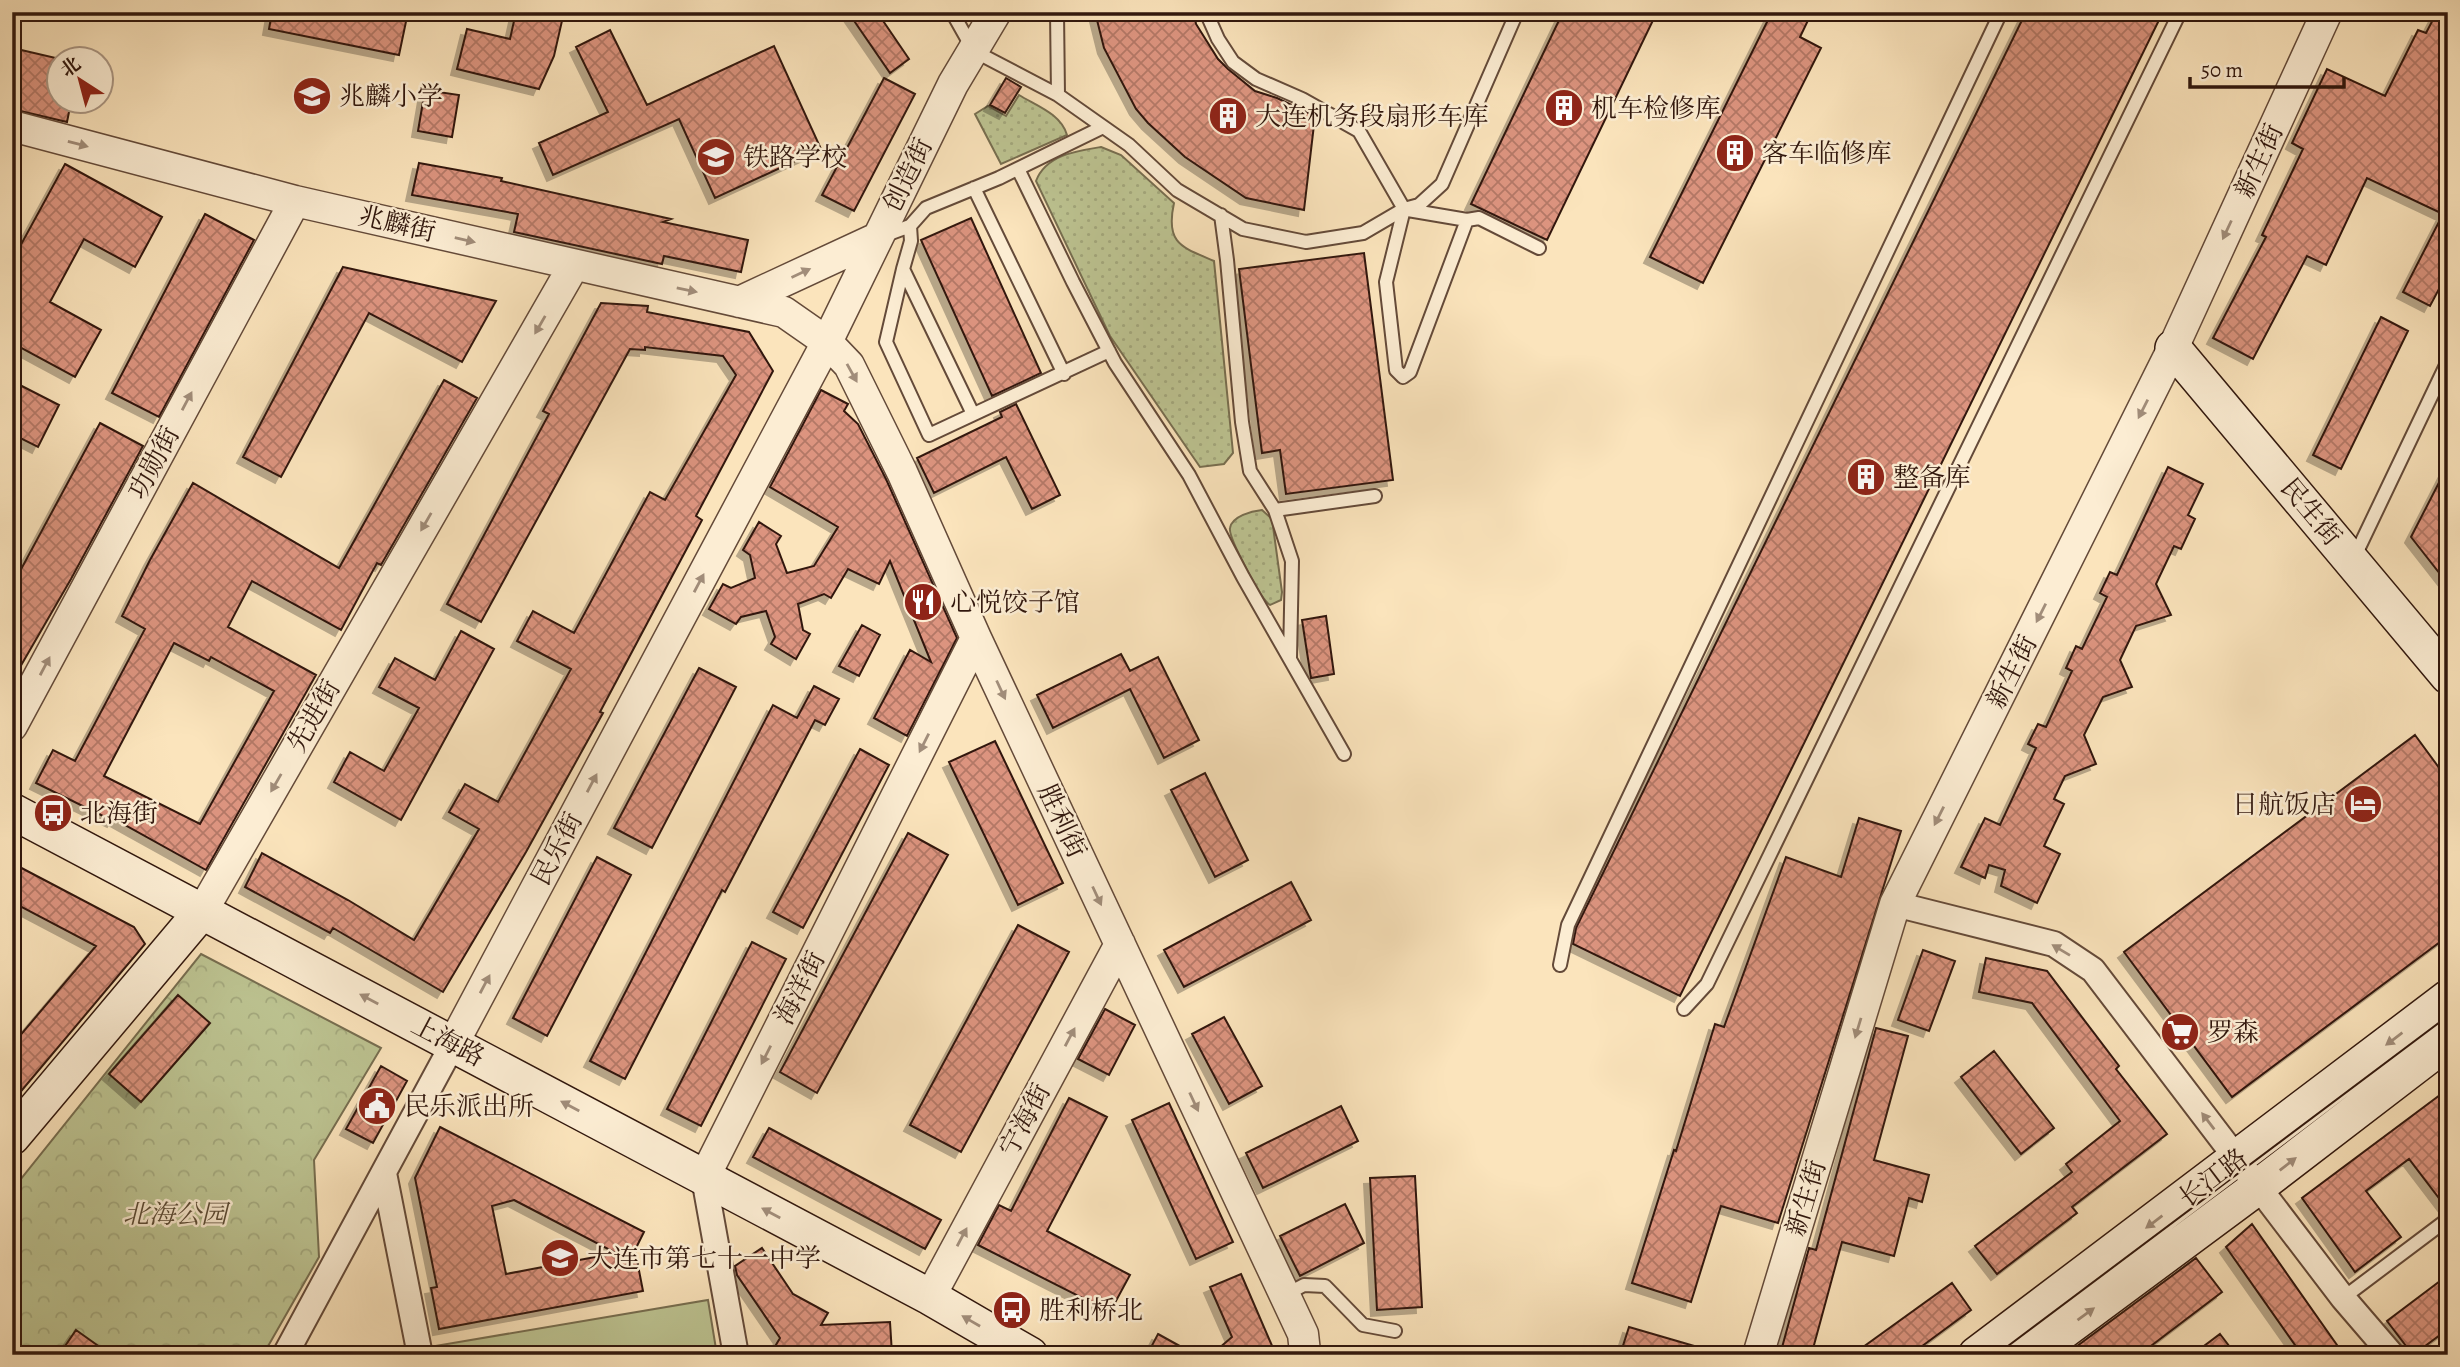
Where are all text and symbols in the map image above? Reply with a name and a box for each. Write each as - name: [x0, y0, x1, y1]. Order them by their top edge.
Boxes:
- north arrow: [46, 46, 116, 116]
- scale bar: [2190, 46, 2344, 90]
- text: 北: [55, 51, 86, 83]
- text: 50 m: [2201, 56, 2243, 84]
- school or university icon: 兆麟小学: [291, 75, 333, 117]
- place label: 兆麟小学: [339, 79, 443, 114]
- building icon: 机车检修库: [1543, 87, 1585, 129]
- place label: 机车检修库: [1591, 91, 1721, 126]
- building icon: 大连机务段扇形车库: [1207, 95, 1249, 137]
- place label: 大连机务段扇形车库: [1255, 99, 1489, 134]
- street label: 新生街: [2227, 118, 2291, 204]
- street label: 创造街: [875, 132, 941, 218]
- building icon: 客车临修库: [1714, 132, 1756, 174]
- school or university icon: 铁路学校: [695, 136, 737, 178]
- place label: 客车临修库: [1762, 136, 1892, 171]
- one-way arrow: [68, 139, 89, 149]
- place label: 铁路学校: [743, 140, 847, 175]
- street label: 兆麟街: [355, 198, 439, 250]
- one-way arrow: [2221, 220, 2232, 241]
- one-way arrow: [454, 235, 476, 246]
- one-way arrow: [791, 267, 811, 279]
- one-way arrow: [676, 285, 698, 296]
- one-way arrow: [534, 315, 546, 334]
- one-way arrow: [846, 363, 858, 383]
- one-way arrow: [181, 390, 193, 410]
- one-way arrow: [2137, 399, 2148, 419]
- street label: 功勋街: [120, 420, 188, 506]
- building icon: 整备库: [1845, 456, 1887, 498]
- place label: 整备库: [1893, 460, 1971, 495]
- street label: 民生街: [2273, 471, 2349, 553]
- one-way arrow: [420, 512, 432, 531]
- one-way arrow: [693, 572, 705, 592]
- restaurant icon: 心悦饺子馆: [902, 581, 944, 623]
- place label: 心悦饺子馆: [950, 585, 1080, 620]
- one-way arrow: [2036, 603, 2047, 623]
- street label: 新生街: [1979, 629, 2045, 715]
- one-way arrow: [39, 656, 50, 676]
- street label: 先进街: [279, 673, 349, 759]
- one-way arrow: [995, 680, 1006, 700]
- one-way arrow: [918, 733, 929, 753]
- one-way arrow: [270, 773, 282, 792]
- one-way arrow: [586, 773, 598, 793]
- street label: 胜利街: [1030, 778, 1094, 864]
- hotel icon: 日航饭店: [2342, 783, 2384, 825]
- place label: 日航饭店: [2232, 787, 2336, 822]
- bus stop icon: 北海街: [32, 792, 74, 834]
- place label: 北海街: [80, 796, 158, 831]
- street label: 民乐街: [523, 806, 591, 892]
- one-way arrow: [1934, 806, 1945, 826]
- one-way arrow: [1091, 886, 1103, 906]
- one-way arrow: [2051, 943, 2071, 956]
- street label: 海洋街: [767, 945, 833, 1031]
- one-way arrow: [480, 974, 491, 994]
- one-way arrow: [359, 993, 379, 1005]
- street label: 上海路: [405, 1007, 491, 1075]
- supermarket icon: 罗森: [2159, 1011, 2201, 1053]
- place label: 罗森: [2207, 1015, 2259, 1050]
- one-way arrow: [1852, 1018, 1862, 1039]
- one-way arrow: [1064, 1027, 1076, 1046]
- one-way arrow: [2385, 1032, 2403, 1047]
- one-way arrow: [761, 1046, 773, 1066]
- street label: 宁海街: [991, 1077, 1059, 1163]
- public building icon: 民乐派出所: [356, 1085, 398, 1127]
- place label: 民乐派出所: [404, 1089, 534, 1124]
- one-way arrow: [1189, 1091, 1200, 1112]
- one-way arrow: [560, 1100, 579, 1112]
- one-way arrow: [2201, 1112, 2216, 1130]
- street label: 长江路: [2171, 1141, 2255, 1215]
- street label: 新生街: [1778, 1156, 1834, 1240]
- one-way arrow: [2279, 1157, 2297, 1171]
- park label: 北海公园: [123, 1197, 231, 1232]
- one-way arrow: [760, 1207, 780, 1219]
- one-way arrow: [2145, 1214, 2163, 1228]
- one-way arrow: [956, 1227, 968, 1247]
- school or university icon: 大连市第七十一中学: [539, 1237, 581, 1279]
- place label: 大连市第七十一中学: [587, 1241, 821, 1276]
- bus stop icon: 胜利桥北: [991, 1289, 1033, 1331]
- place label: 胜利桥北: [1039, 1293, 1143, 1328]
- one-way arrow: [2077, 1307, 2095, 1321]
- one-way arrow: [961, 1315, 980, 1327]

